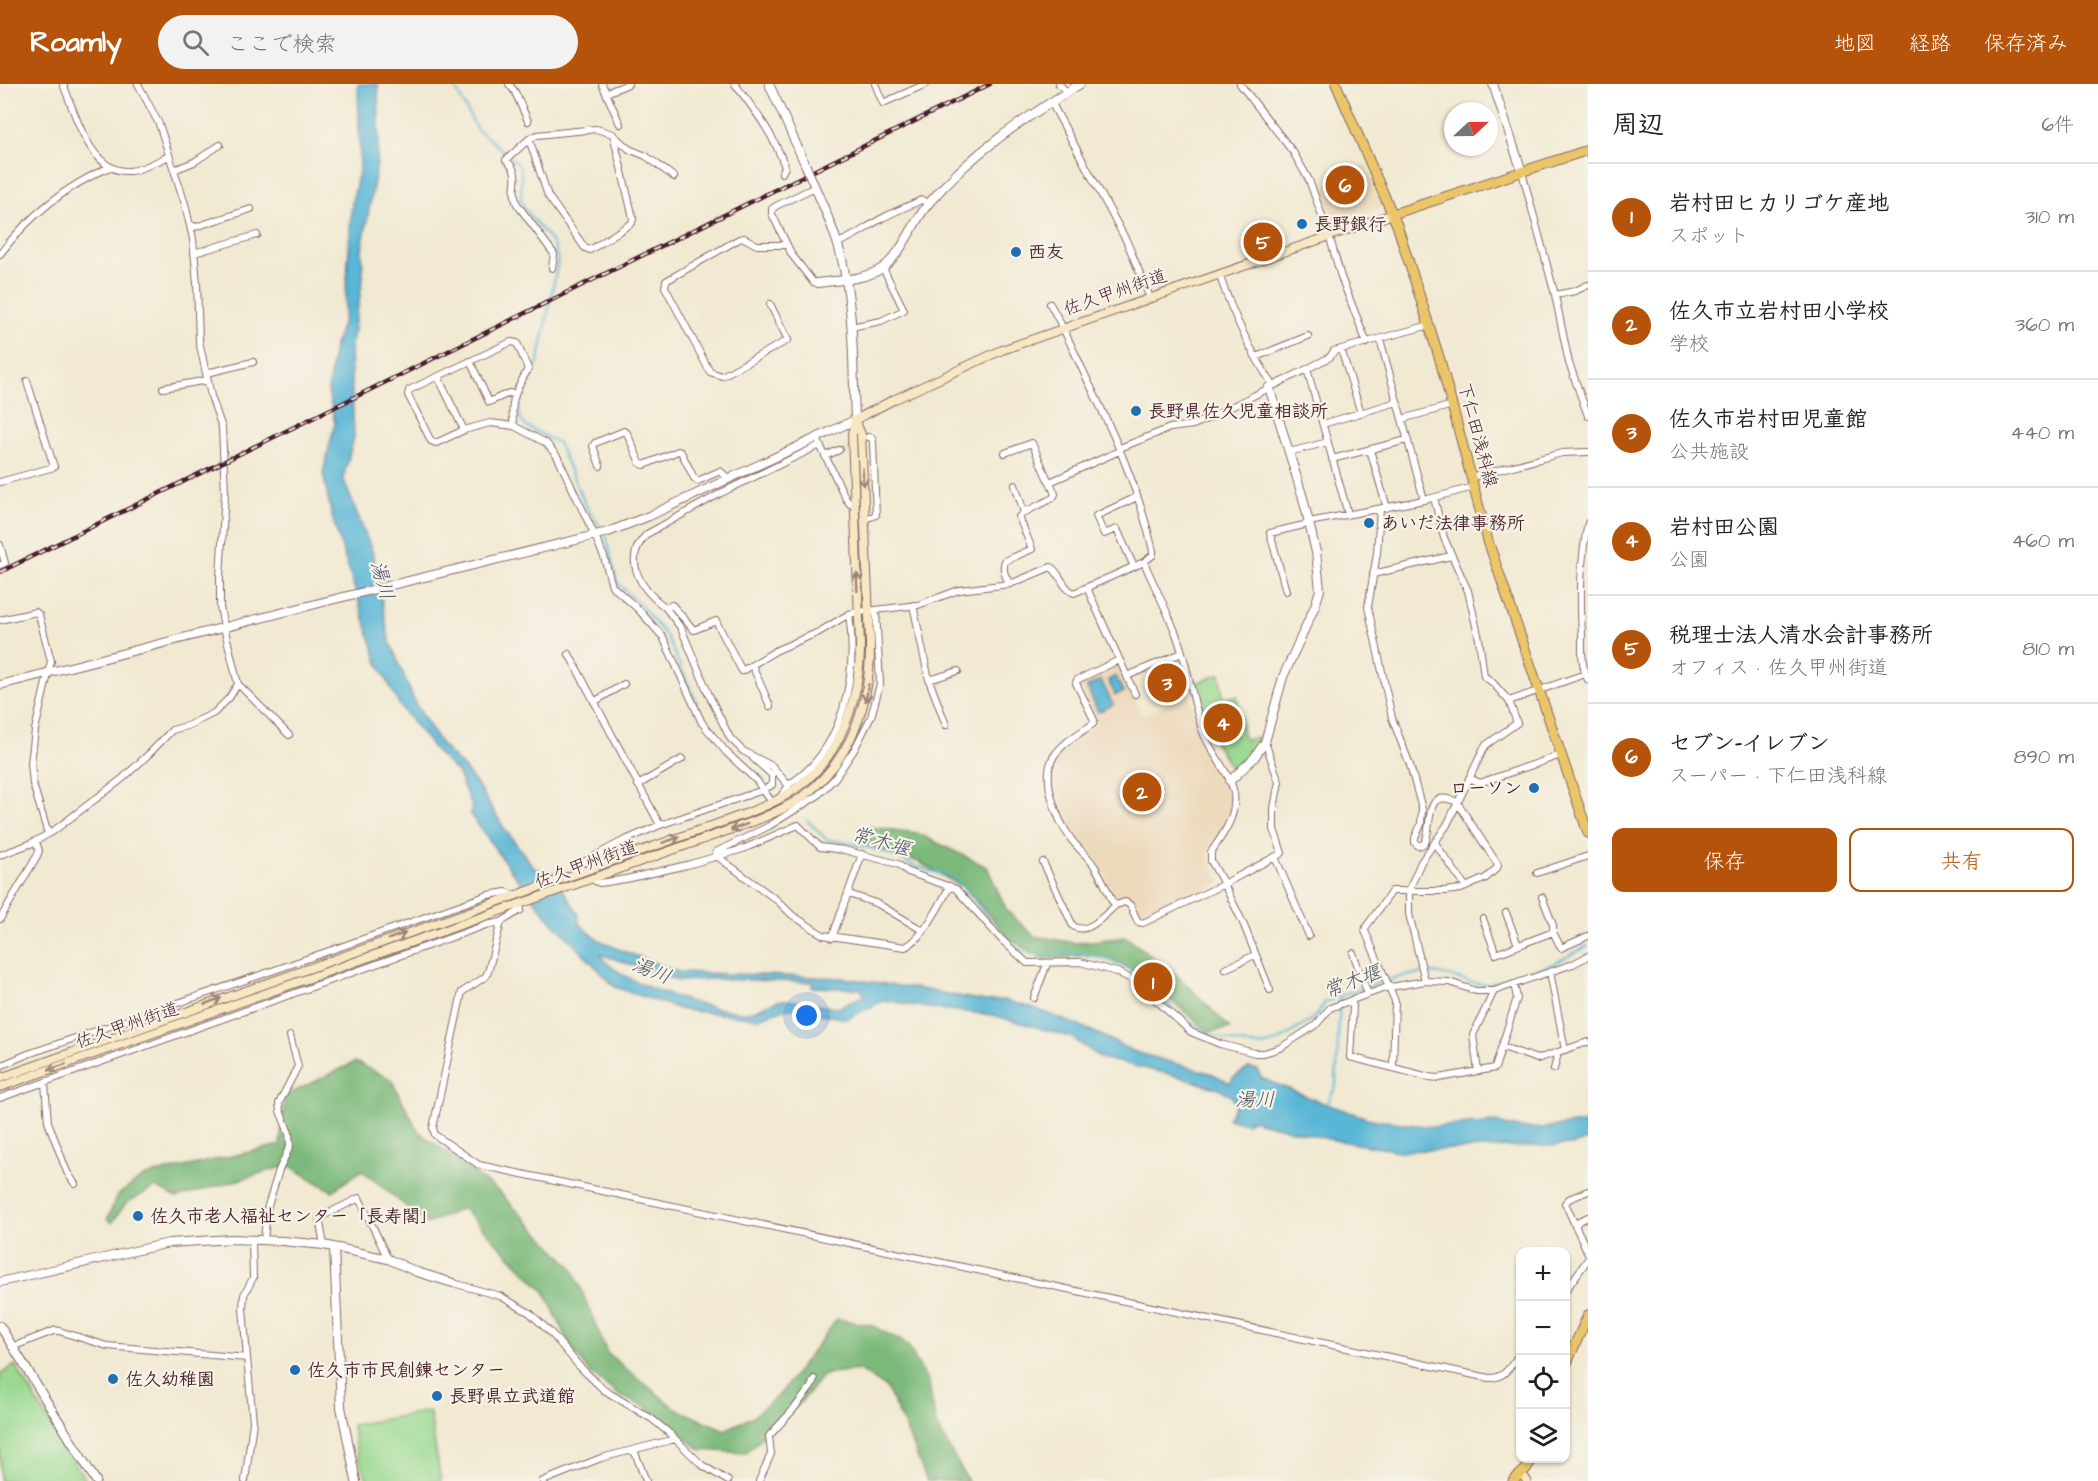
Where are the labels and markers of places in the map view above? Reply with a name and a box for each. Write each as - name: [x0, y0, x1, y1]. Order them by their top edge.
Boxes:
- pin: 6: [1326, 162, 1364, 208]
- place label: 長野銀行: [1314, 212, 1386, 237]
- marker: 長野銀行: [1295, 217, 1309, 231]
- pin: 5: [1244, 220, 1282, 264]
- place label: 西友: [1028, 240, 1064, 265]
- marker: 西友: [1009, 245, 1023, 259]
- place label: 長野県佐久児童相談所: [1148, 399, 1328, 424]
- marker: 長野県佐久児童相談所: [1129, 404, 1143, 418]
- place label: あいだ法律事務所: [1381, 511, 1525, 536]
- marker: あいだ法律事務所: [1362, 516, 1376, 530]
- pin: 3: [1148, 660, 1186, 706]
- pin: 4: [1204, 700, 1242, 746]
- pin: 2: [1122, 770, 1162, 814]
- place label: ローソン: [1450, 776, 1522, 801]
- marker: ローソン: [1527, 781, 1541, 795]
- pin: 1: [1134, 960, 1172, 1004]
- place label: 佐久市老人福祉センター「長寿閣」: [150, 1204, 438, 1229]
- marker: 佐久市老人福祉センター「長寿閣」: [131, 1209, 145, 1223]
- place label: 佐久市市民創錬センター: [307, 1358, 505, 1383]
- marker: 佐久市市民創錬センター: [288, 1363, 302, 1377]
- place label: 佐久幼稚園: [125, 1367, 215, 1392]
- marker: 佐久幼稚園: [106, 1372, 120, 1386]
- place label: 長野県立武道館: [449, 1384, 575, 1409]
- marker: 長野県立武道館: [430, 1389, 444, 1403]

